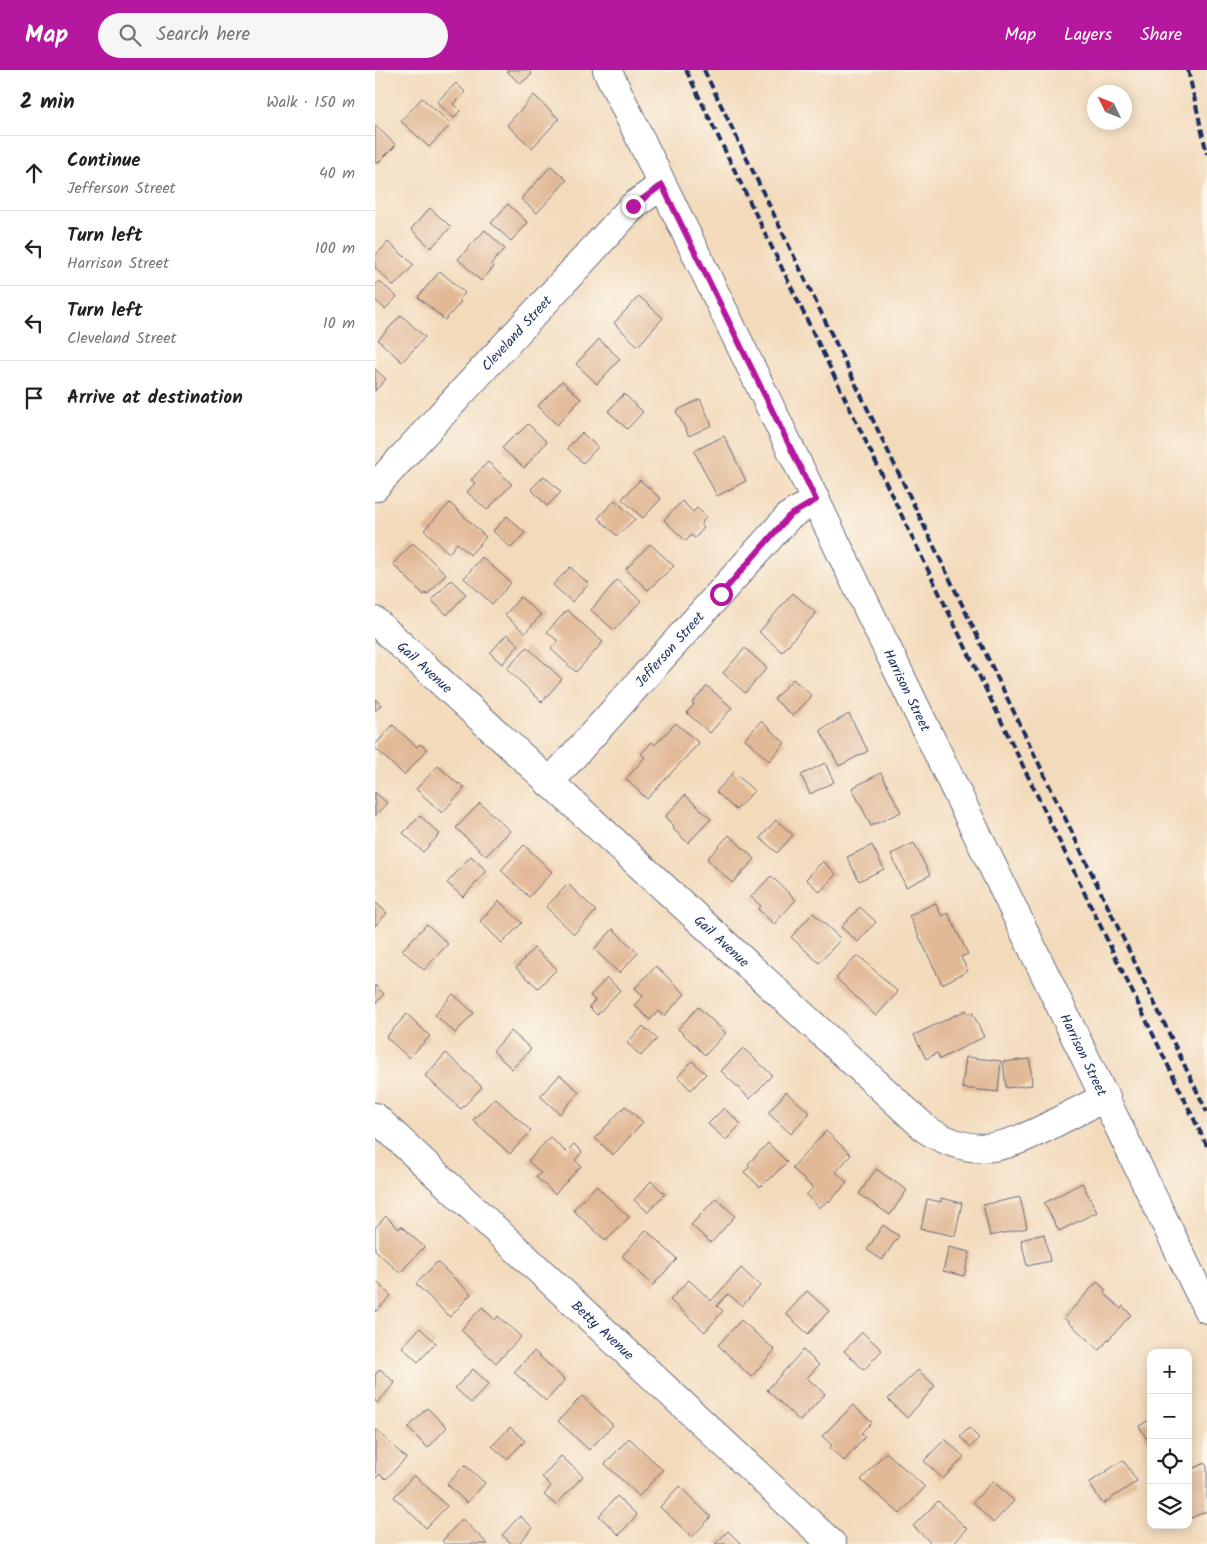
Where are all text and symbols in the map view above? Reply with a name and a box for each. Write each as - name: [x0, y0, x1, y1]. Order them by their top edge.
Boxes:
- search box: [98, 13, 448, 58]
- text: Map: [25, 16, 68, 55]
- text: Search here: [156, 20, 250, 50]
- icon: search: [116, 21, 144, 49]
- text: Map: [1005, 21, 1036, 50]
- text: Layers: [1064, 21, 1112, 50]
- text: Share: [1140, 21, 1182, 50]
- north arrow: [1087, 85, 1132, 130]
- text: 2 min: [20, 86, 75, 119]
- text: Walk · 150 m: [266, 90, 355, 115]
- text: Continue: [67, 146, 140, 176]
- icon: ahead: [20, 159, 48, 187]
- text: 40 m: [319, 161, 355, 186]
- text: Jefferson Street: [67, 176, 176, 201]
- route end: [622, 195, 645, 218]
- text: Turn left: [67, 221, 142, 251]
- icon: left: [20, 234, 48, 262]
- text: 100 m: [315, 236, 355, 261]
- text: Harrison Street: [67, 251, 169, 276]
- street label: Cleveland Street: [477, 290, 558, 377]
- text: Turn left: [67, 296, 142, 326]
- icon: left: [20, 309, 48, 337]
- text: 10 m: [323, 311, 355, 336]
- text: Cleveland Street: [67, 326, 177, 351]
- text: Arrive at destination: [67, 383, 243, 413]
- icon: arrive: [20, 384, 48, 412]
- route start: [710, 583, 733, 606]
- street label: Jefferson Street: [630, 607, 710, 693]
- street label: Gail Avenue: [392, 636, 458, 700]
- street label: Harrison Street: [877, 645, 936, 736]
- street label: Gail Avenue: [689, 910, 755, 974]
- street label: Harrison Street: [1054, 1010, 1113, 1101]
- street label: Betty Avenue: [566, 1296, 639, 1366]
- map controls: [1147, 1349, 1192, 1529]
- button: +: [1147, 1349, 1192, 1394]
- button: −: [1147, 1394, 1192, 1439]
- button: locate: [1147, 1439, 1192, 1484]
- button: layers: [1147, 1484, 1192, 1529]

